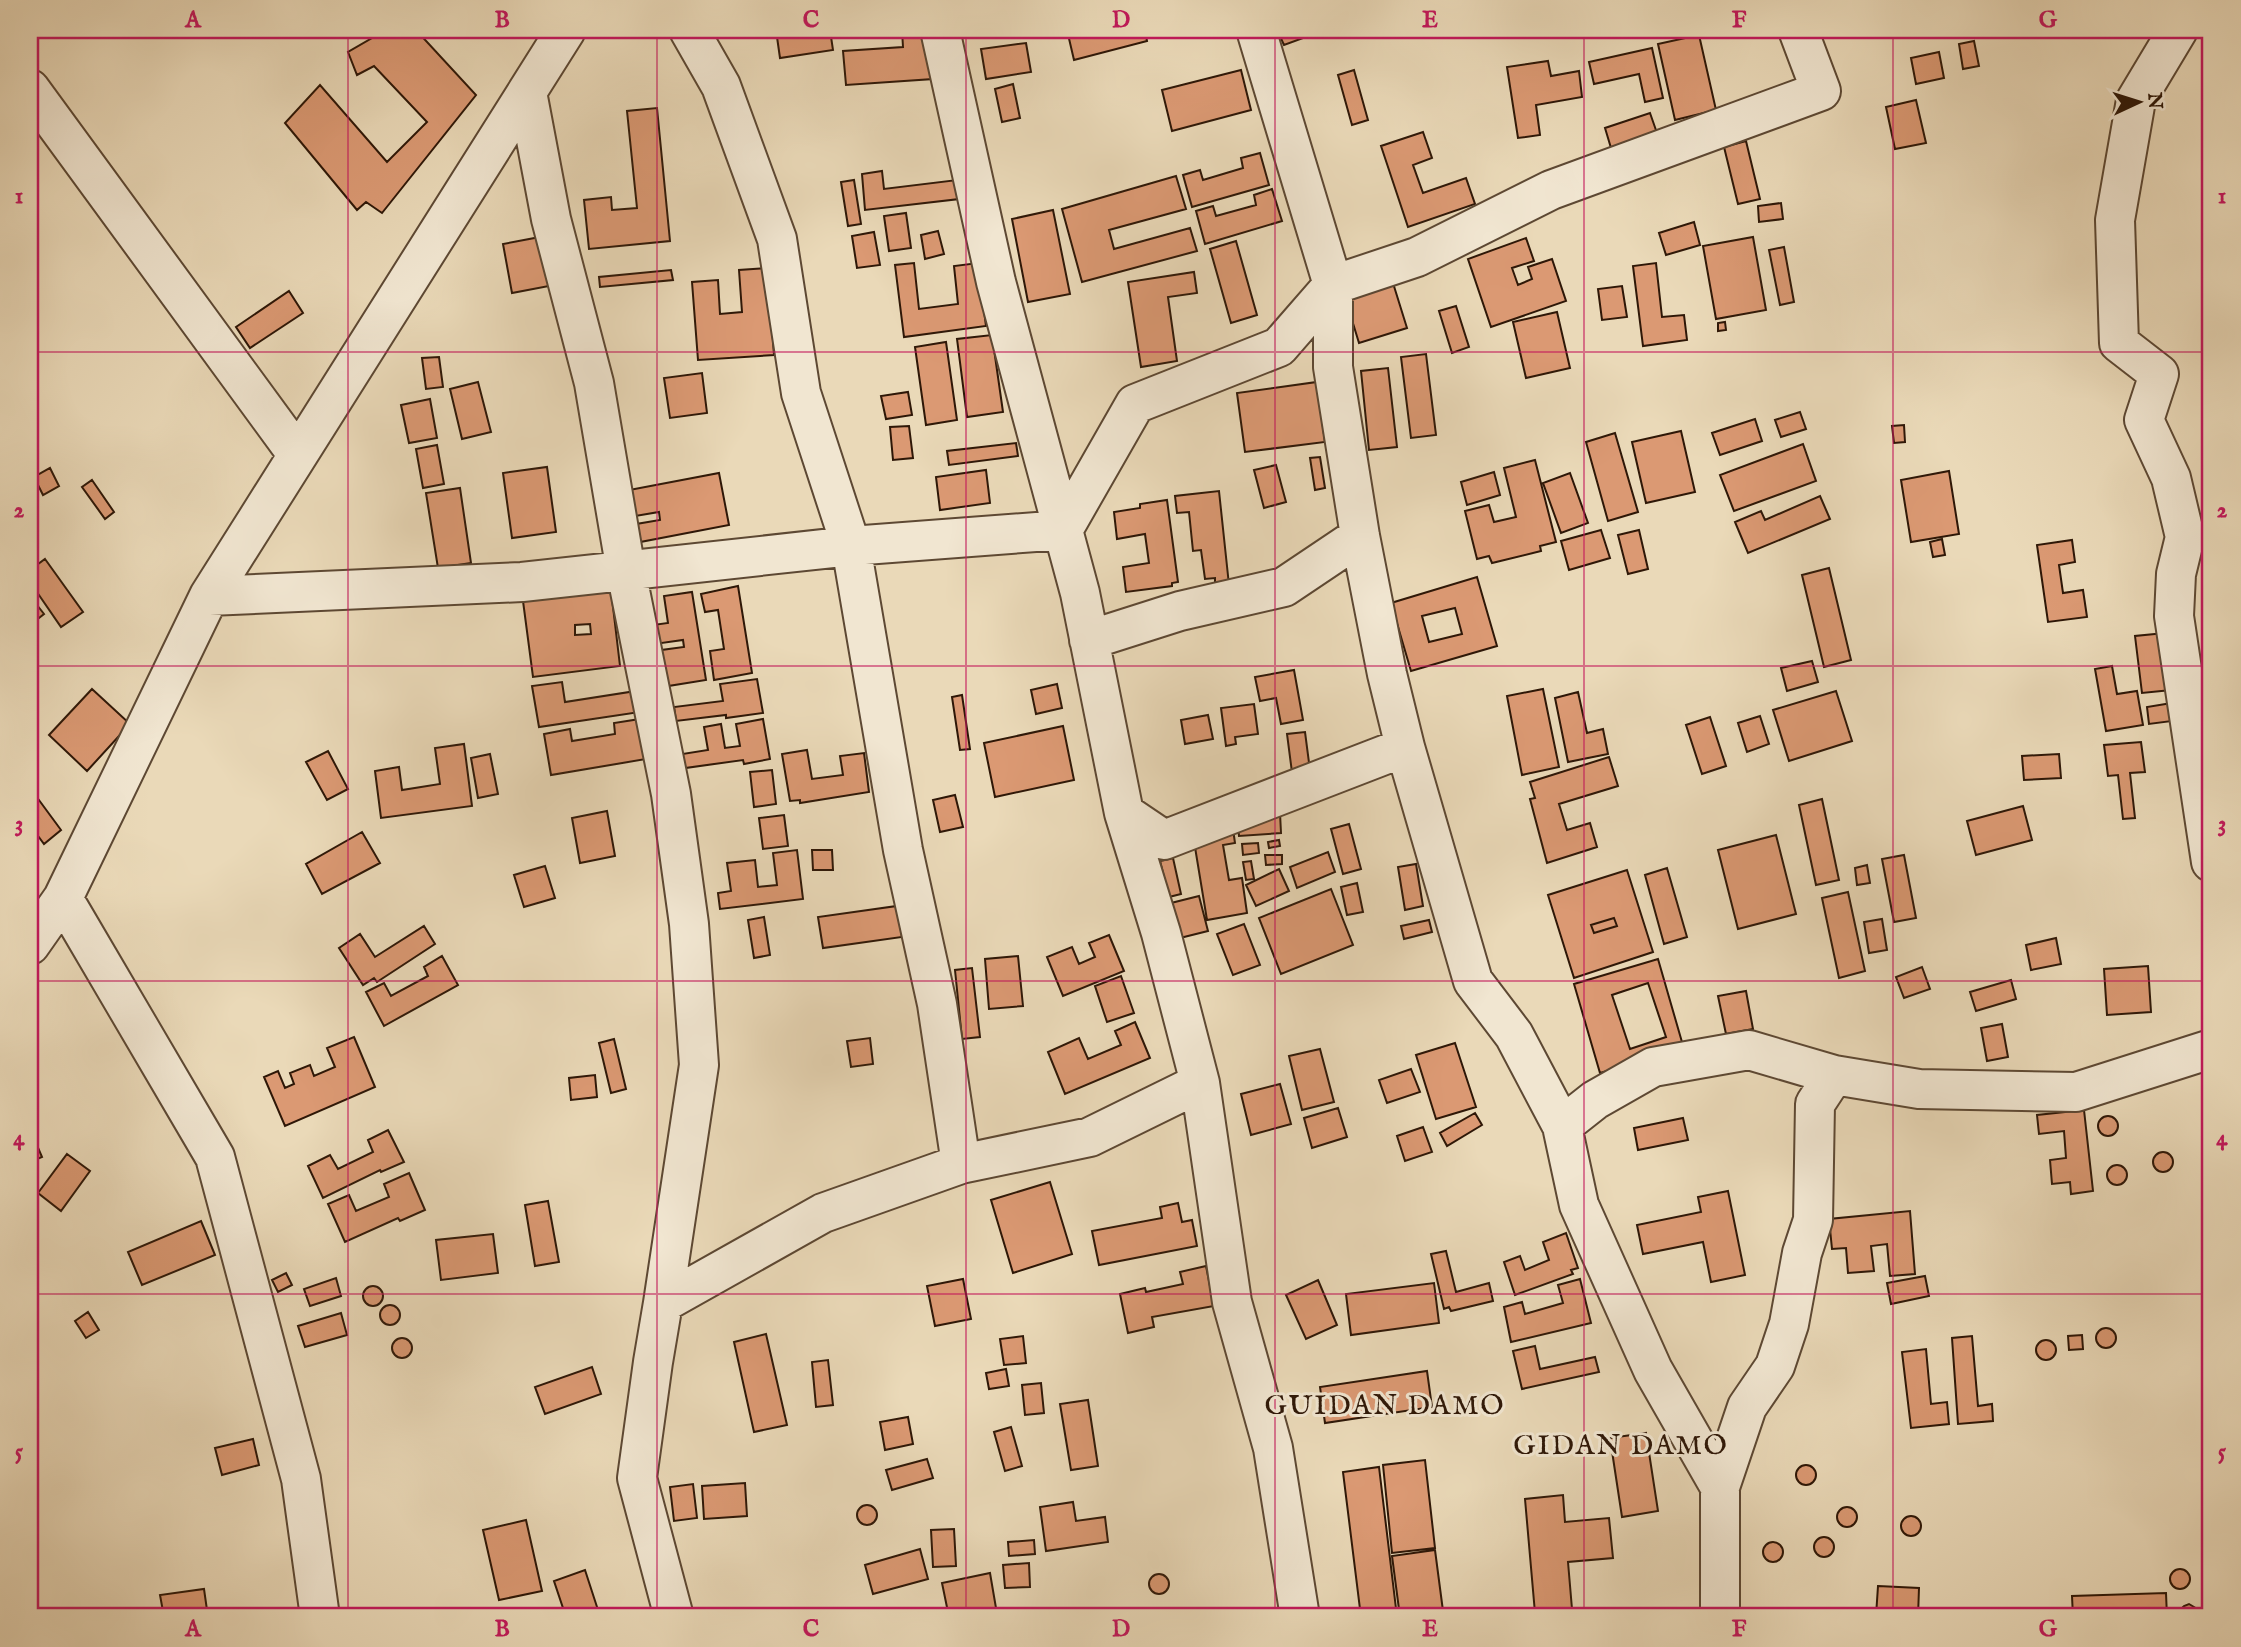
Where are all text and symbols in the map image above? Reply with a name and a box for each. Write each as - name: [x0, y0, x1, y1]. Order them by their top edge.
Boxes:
- text: A: [184, 6, 202, 35]
- text: B: [494, 6, 510, 35]
- text: C: [803, 6, 820, 35]
- text: D: [1112, 6, 1130, 35]
- text: E: [1422, 6, 1438, 35]
- text: F: [1732, 6, 1747, 35]
- text: G: [2039, 6, 2058, 35]
- north arrow: [2104, 66, 2174, 136]
- text: N: [2141, 91, 2167, 111]
- text: 1: [15, 182, 23, 211]
- text: 1: [2218, 182, 2226, 211]
- text: 2: [14, 496, 25, 525]
- text: 2: [2217, 496, 2228, 525]
- text: 3: [15, 810, 23, 839]
- text: 3: [2218, 810, 2226, 839]
- text: 4: [13, 1124, 25, 1153]
- text: 4: [2216, 1124, 2228, 1153]
- district label: GUIDAN DAMO: [1264, 1389, 1506, 1424]
- district label: GIDAN DAMO: [1513, 1429, 1729, 1464]
- text: 5: [15, 1438, 24, 1467]
- text: 5: [2218, 1438, 2227, 1467]
- text: A: [184, 1615, 202, 1644]
- text: B: [494, 1615, 510, 1644]
- text: C: [803, 1615, 820, 1644]
- text: D: [1112, 1615, 1130, 1644]
- text: E: [1422, 1615, 1438, 1644]
- text: F: [1732, 1615, 1747, 1644]
- text: G: [2039, 1615, 2058, 1644]

